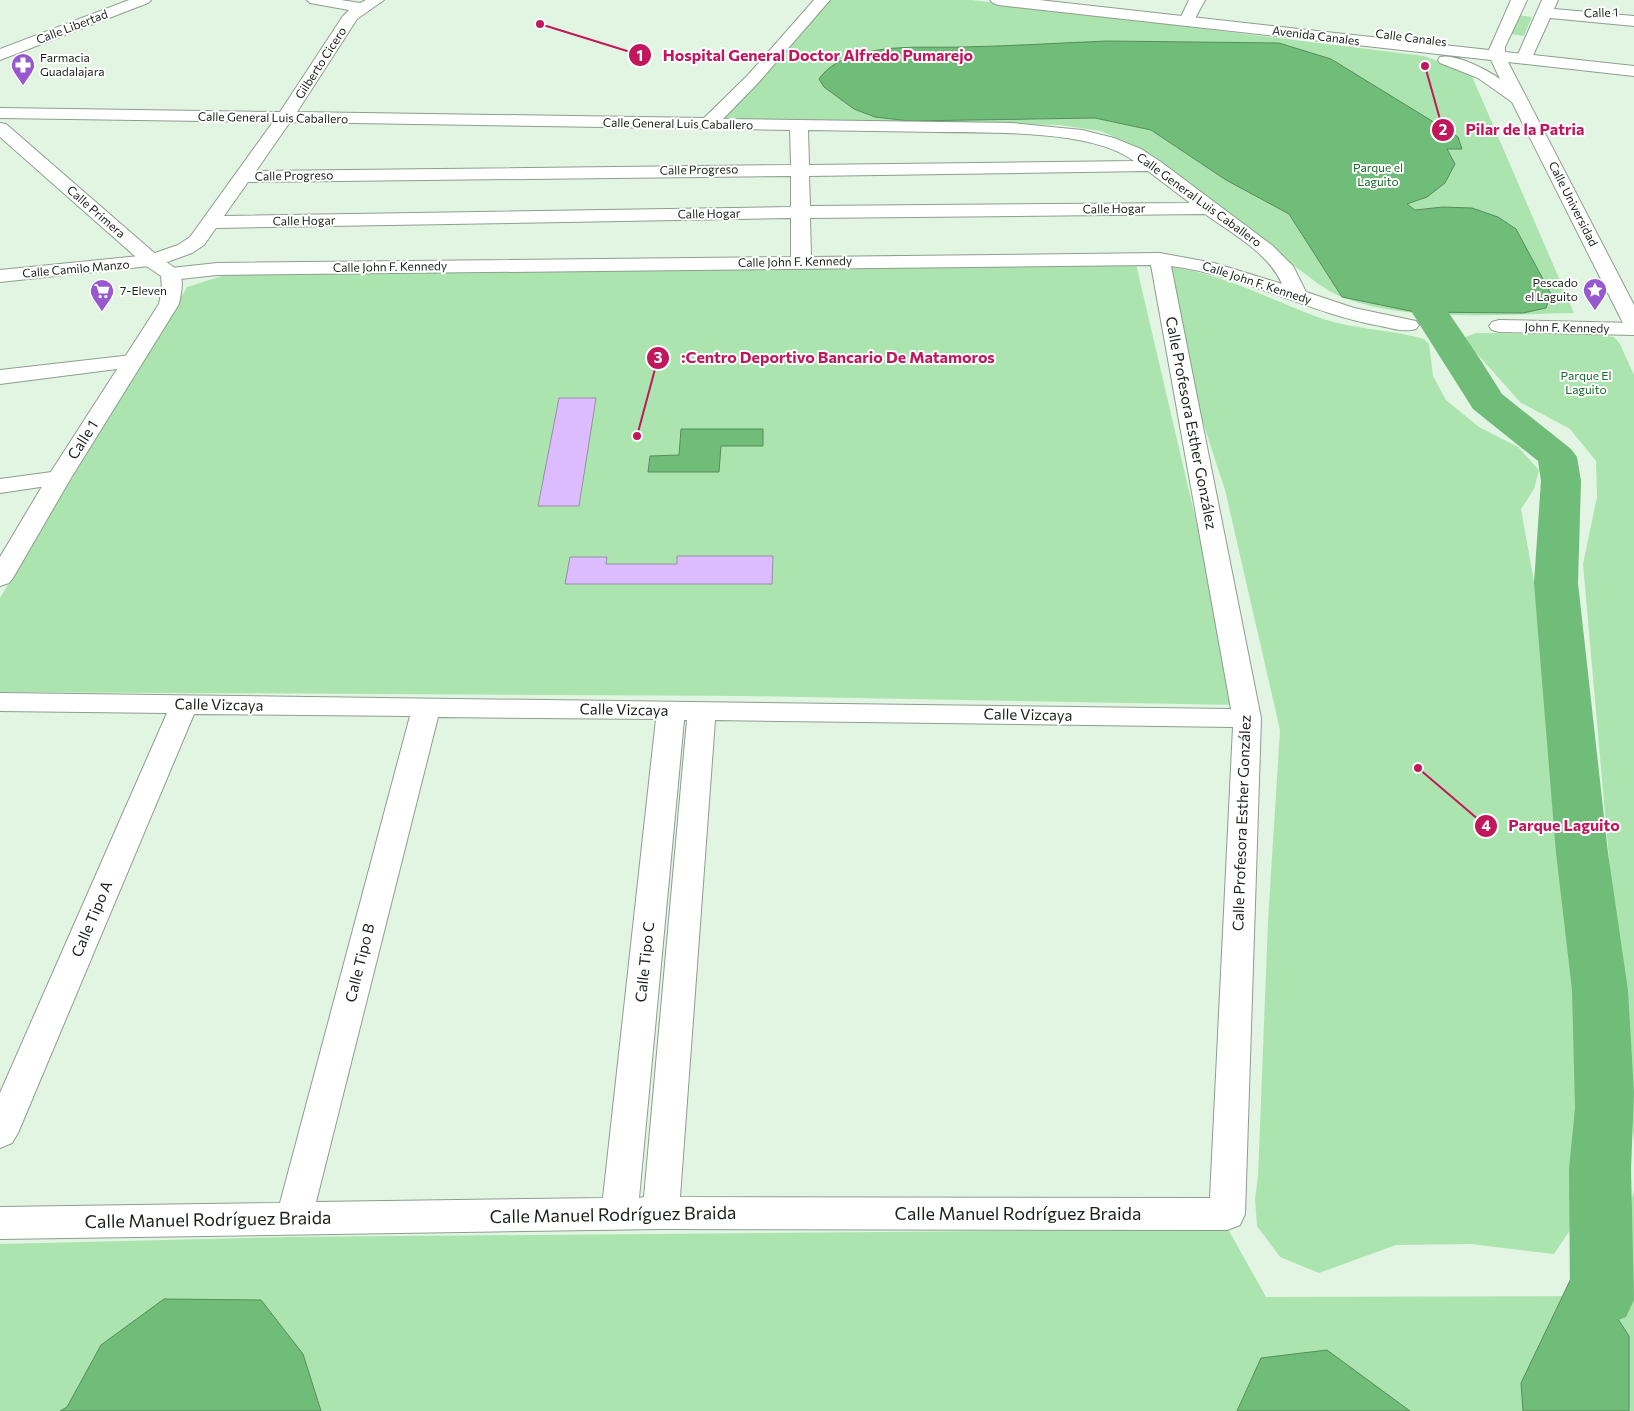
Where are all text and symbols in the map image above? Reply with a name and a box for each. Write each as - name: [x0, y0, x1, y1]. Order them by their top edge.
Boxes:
- street label: Calle 1: [1584, 4, 1618, 20]
- street label: Calle Libertad: [34, 6, 109, 46]
- street label: Avenida Canales: [1272, 23, 1361, 47]
- street label: Gilberto Cicero: [292, 24, 349, 101]
- street label: Calle Canales: [1375, 26, 1448, 48]
- callout: Hospital General Doctor Alfredo Pumarejo: [628, 40, 983, 71]
- text: Hospital General Doctor Alfredo Pumarejo: [663, 45, 974, 64]
- text: 1: [637, 46, 643, 64]
- place label: Farmacia Guadalajara: [40, 50, 105, 78]
- pharmacy icon: Farmacia Guadalajara: [10, 52, 36, 86]
- street label: Calle General Luis Caballero: [198, 109, 348, 125]
- callout: Pilar de la Patria: [1430, 114, 1594, 145]
- street label: Calle General Luis Caballero: [603, 115, 753, 131]
- text: Pilar de la Patria: [1465, 119, 1585, 138]
- text: 2: [1439, 120, 1447, 138]
- street label: Calle General Luis Caballero: [1135, 149, 1265, 249]
- street label: Calle Universidad: [1546, 159, 1601, 248]
- park label: Parque el Laguito: [1353, 160, 1403, 188]
- street label: Calle Progreso: [660, 161, 738, 177]
- street label: Calle Progreso: [255, 167, 333, 183]
- street label: Calle Primera: [65, 182, 129, 240]
- street label: Calle Hogar: [1082, 200, 1146, 216]
- street label: Calle Hogar: [677, 205, 741, 221]
- street label: Calle Hogar: [272, 212, 336, 228]
- street label: Calle John F. Kennedy: [738, 253, 852, 270]
- street label: Calle Camilo Manzo: [22, 256, 130, 280]
- street label: Calle John F. Kennedy: [333, 258, 447, 275]
- street label: Calle John F. Kennedy: [1201, 258, 1314, 307]
- place label: Pescado el Laguito: [1525, 275, 1578, 303]
- place icon: Pescado el Laguito: [1582, 277, 1608, 311]
- supermarket icon: 7-Eleven: [89, 278, 115, 312]
- place label: 7-Eleven: [120, 283, 167, 297]
- street label: Calle Profesora Esther González: [1162, 315, 1221, 531]
- street label: John F. Kennedy: [1524, 319, 1610, 336]
- callout: :Centro Deportivo Bancario De Matamoros: [646, 342, 1004, 373]
- text: :Centro Deportivo Bancario De Matamoros: [681, 347, 995, 366]
- text: 3: [654, 348, 663, 366]
- park label: Parque El Laguito: [1561, 368, 1611, 396]
- street label: Calle 1: [63, 416, 101, 462]
- street label: Calle Vizcaya: [175, 694, 264, 714]
- street label: Calle Vizcaya: [580, 699, 669, 719]
- street label: Calle Vizcaya: [984, 704, 1073, 724]
- street label: Calle Profesora Esther González: [1228, 714, 1254, 931]
- callout: Parque Laguito: [1473, 810, 1630, 841]
- text: Parque Laguito: [1508, 815, 1620, 834]
- text: 4: [1481, 816, 1491, 834]
- street label: Calle Tipo A: [67, 878, 115, 959]
- street label: Calle Tipo B: [341, 921, 378, 1004]
- street label: Calle Tipo C: [631, 921, 657, 1003]
- street label: Calle Manuel Rodríguez Braida: [489, 1201, 737, 1227]
- street label: Calle Manuel Rodríguez Braida: [895, 1202, 1141, 1224]
- street label: Calle Manuel Rodríguez Braida: [84, 1206, 332, 1232]

